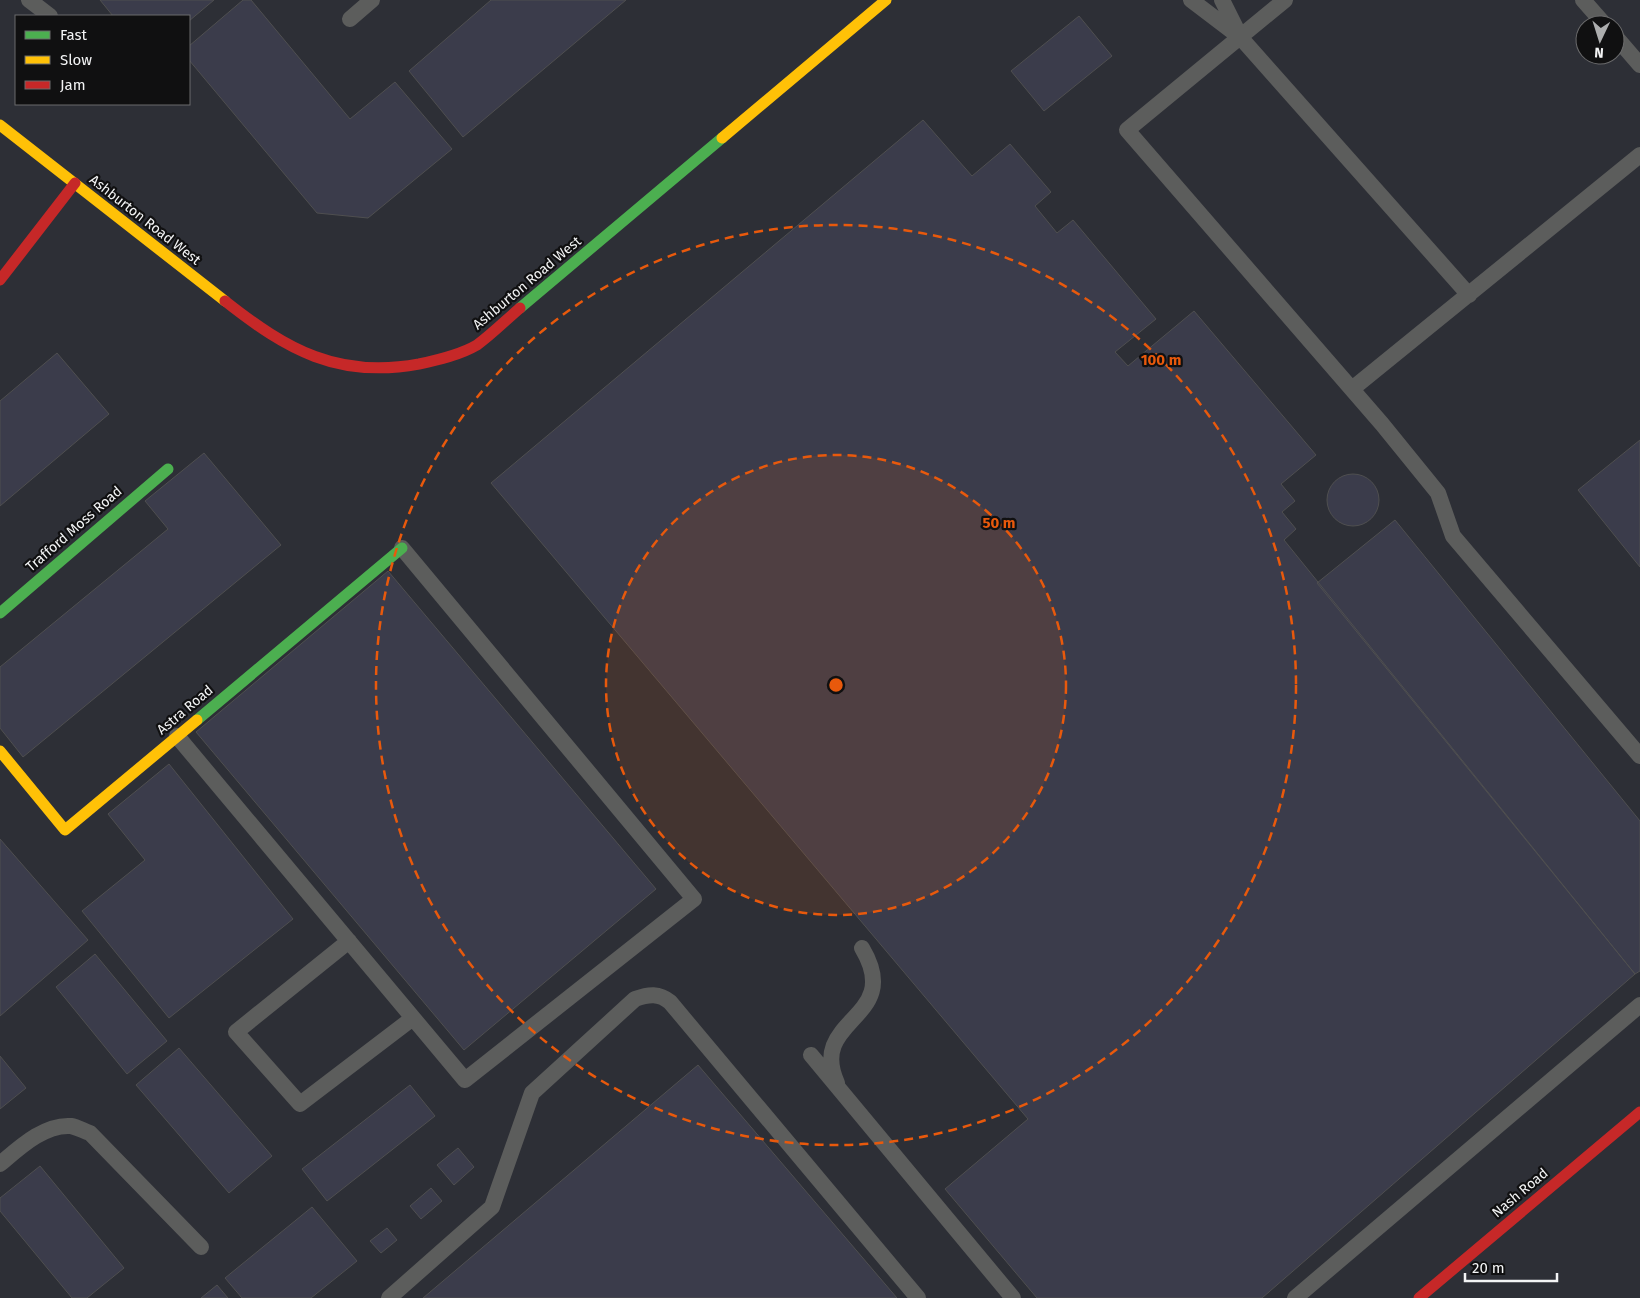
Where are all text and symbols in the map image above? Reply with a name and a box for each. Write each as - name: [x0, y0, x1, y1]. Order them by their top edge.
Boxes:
- legend: [15, 15, 190, 105]
- north arrow: [1575, 15, 1625, 65]
- text: Fast: [60, 26, 87, 44]
- text: N: [1594, 44, 1604, 61]
- text: Slow: [60, 51, 92, 69]
- text: Jam: [60, 76, 86, 94]
- street label: Ashburton Road West: [86, 171, 205, 269]
- street label: Ashburton Road West: [469, 232, 585, 333]
- text: 100 m: [1141, 351, 1181, 369]
- street label: Trafford Moss Road: [22, 483, 126, 575]
- text: 50 m: [982, 514, 1016, 532]
- centre of rings: [827, 676, 845, 694]
- street label: Astra Road: [153, 682, 217, 738]
- street label: Nash Road: [1489, 1165, 1551, 1221]
- scale bar: [1465, 1250, 1558, 1282]
- text: 20 m: [1472, 1259, 1505, 1277]

